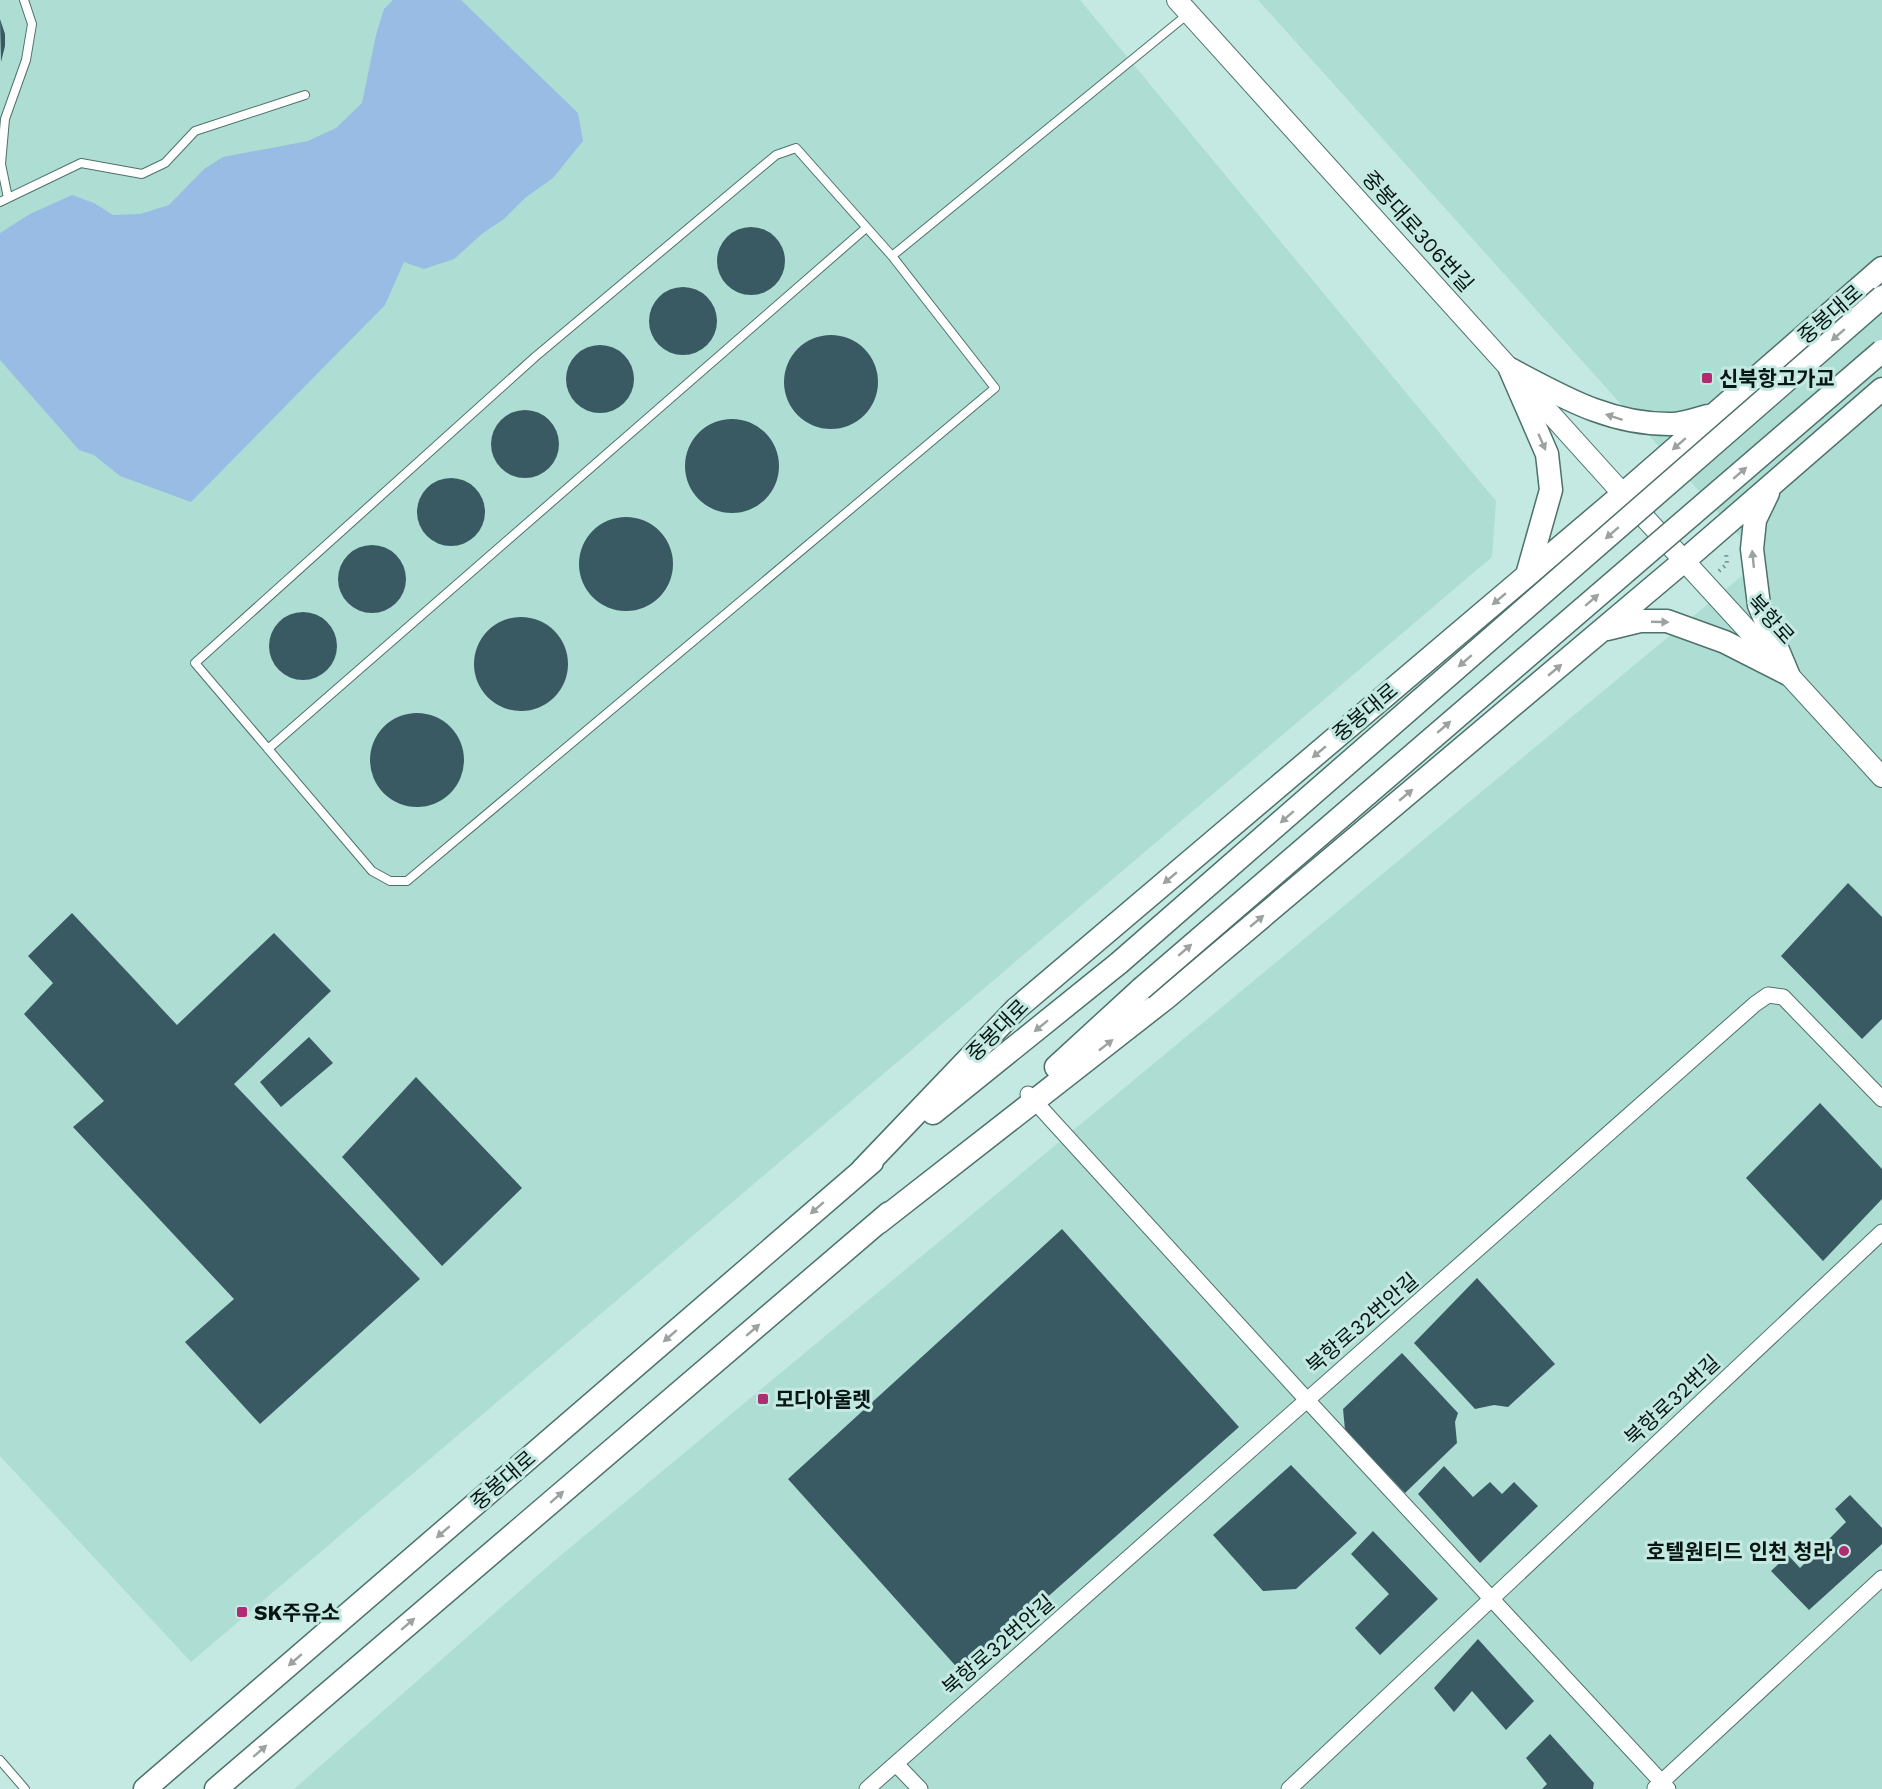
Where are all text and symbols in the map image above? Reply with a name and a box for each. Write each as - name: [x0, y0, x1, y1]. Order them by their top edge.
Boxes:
- street label: 중봉대로306번길: [1357, 165, 1479, 297]
- street label: 중봉대로: [1793, 279, 1867, 349]
- one-way arrow: [1831, 328, 1846, 341]
- place label: 신북항고가교: [1719, 366, 1835, 391]
- marker: 신북항고가교: [1700, 371, 1714, 385]
- one-way arrow: [1605, 412, 1623, 421]
- one-way arrow: [1537, 433, 1547, 451]
- one-way arrow: [1672, 437, 1687, 450]
- one-way arrow: [1732, 467, 1747, 480]
- one-way arrow: [1605, 526, 1620, 539]
- one-way arrow: [1749, 549, 1758, 568]
- street label: 북항로: [1742, 589, 1800, 649]
- one-way arrow: [1491, 592, 1507, 605]
- one-way arrow: [1584, 594, 1599, 607]
- one-way arrow: [1650, 617, 1669, 626]
- one-way arrow: [1458, 654, 1473, 667]
- one-way arrow: [1547, 663, 1563, 676]
- street label: 중봉대로: [1327, 678, 1403, 746]
- one-way arrow: [1436, 721, 1451, 734]
- one-way arrow: [1312, 745, 1327, 758]
- one-way arrow: [1398, 789, 1414, 802]
- one-way arrow: [1280, 810, 1295, 823]
- one-way arrow: [1163, 871, 1178, 884]
- one-way arrow: [1249, 915, 1264, 928]
- one-way arrow: [1177, 944, 1193, 957]
- street label: 중봉대로: [961, 994, 1033, 1066]
- one-way arrow: [1033, 1020, 1049, 1033]
- one-way arrow: [1098, 1038, 1114, 1051]
- one-way arrow: [809, 1202, 825, 1215]
- street label: 북항로32번안길: [1301, 1268, 1423, 1378]
- one-way arrow: [745, 1323, 761, 1336]
- one-way arrow: [663, 1329, 678, 1342]
- street label: 북항로32번길: [1619, 1350, 1725, 1450]
- place label: 모다아울렛: [775, 1387, 872, 1412]
- marker: 모다아울렛: [756, 1392, 770, 1406]
- street label: 중봉대로: [466, 1445, 540, 1515]
- one-way arrow: [549, 1491, 565, 1504]
- one-way arrow: [436, 1525, 451, 1538]
- place label: 호텔원티드 인천 청라: [1646, 1539, 1833, 1564]
- marker: 호텔원티드 인천 청라: [1837, 1544, 1851, 1558]
- street label: 북항로32번안길: [937, 1590, 1059, 1700]
- place label: SK주유소: [254, 1600, 340, 1625]
- marker: SK주유소: [235, 1605, 249, 1619]
- one-way arrow: [400, 1618, 415, 1631]
- one-way arrow: [287, 1653, 303, 1666]
- one-way arrow: [252, 1745, 267, 1758]

